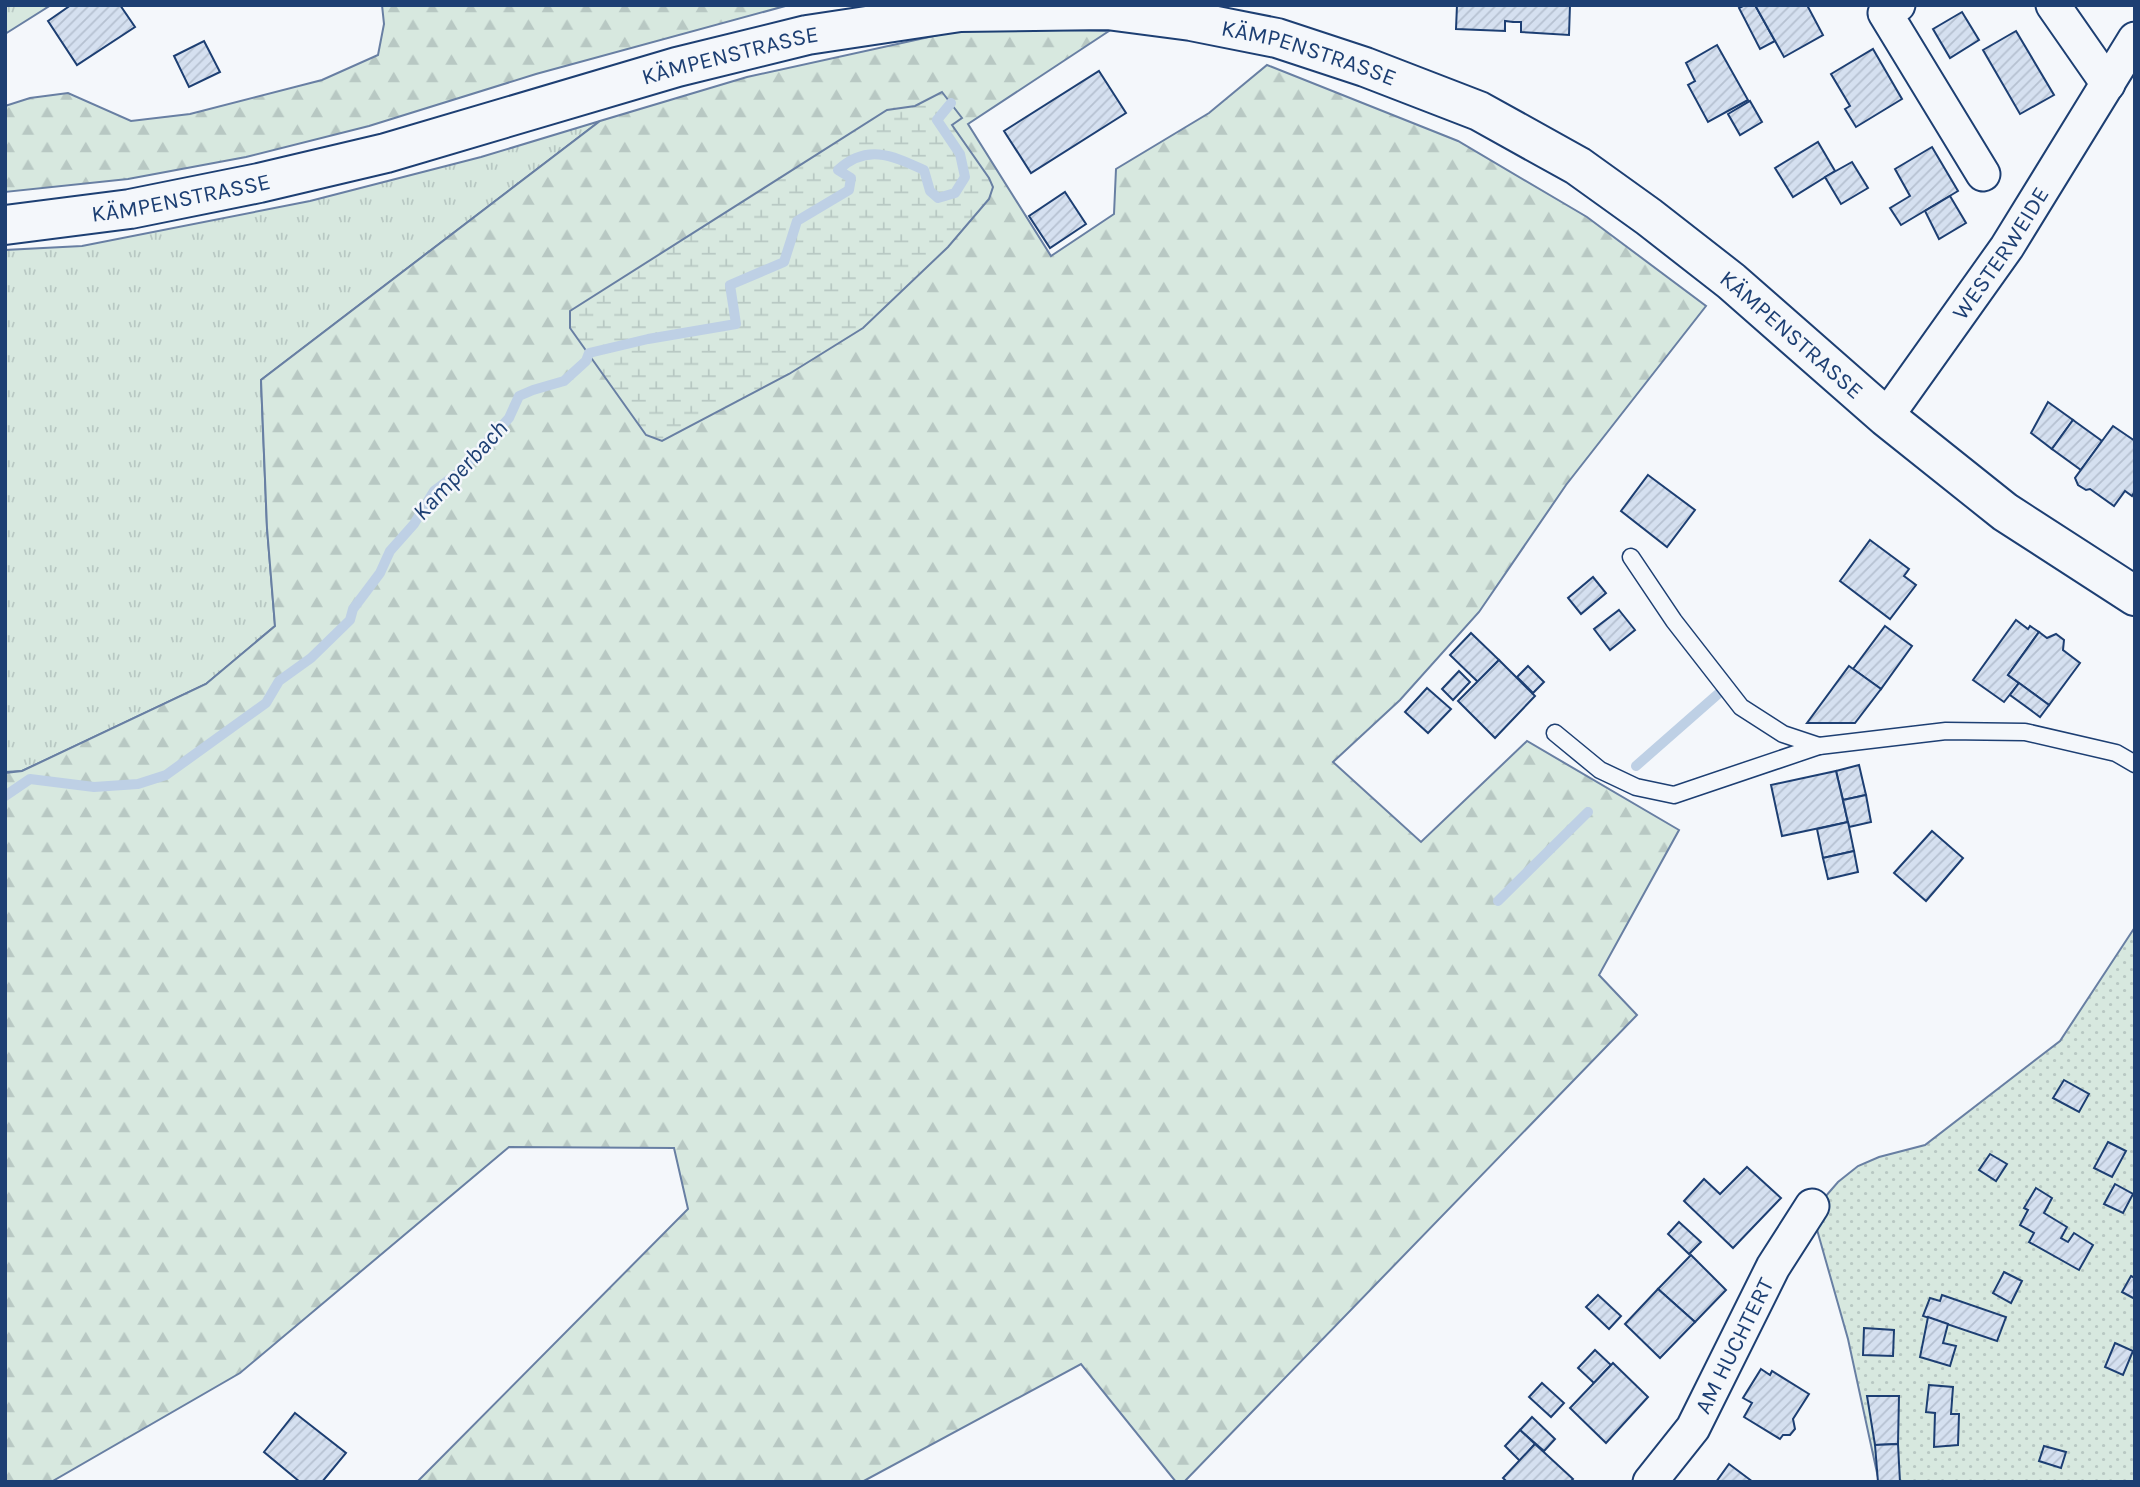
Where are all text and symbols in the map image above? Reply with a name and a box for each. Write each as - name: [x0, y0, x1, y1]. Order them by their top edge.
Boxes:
- street label: KÄMPENSTRASSE: [1219, 14, 1400, 91]
- street label: KÄMPENSTRASSE: [638, 20, 820, 90]
- street label: KÄMPENSTRASSE: [90, 167, 273, 227]
- street label: WESTERWEIDE: [1946, 182, 2054, 325]
- street label: KÄMPENSTRASSE: [1715, 264, 1869, 404]
- water label: Kamperbach: [407, 414, 513, 526]
- street label: AM HUCHTERT: [1689, 1273, 1779, 1418]

